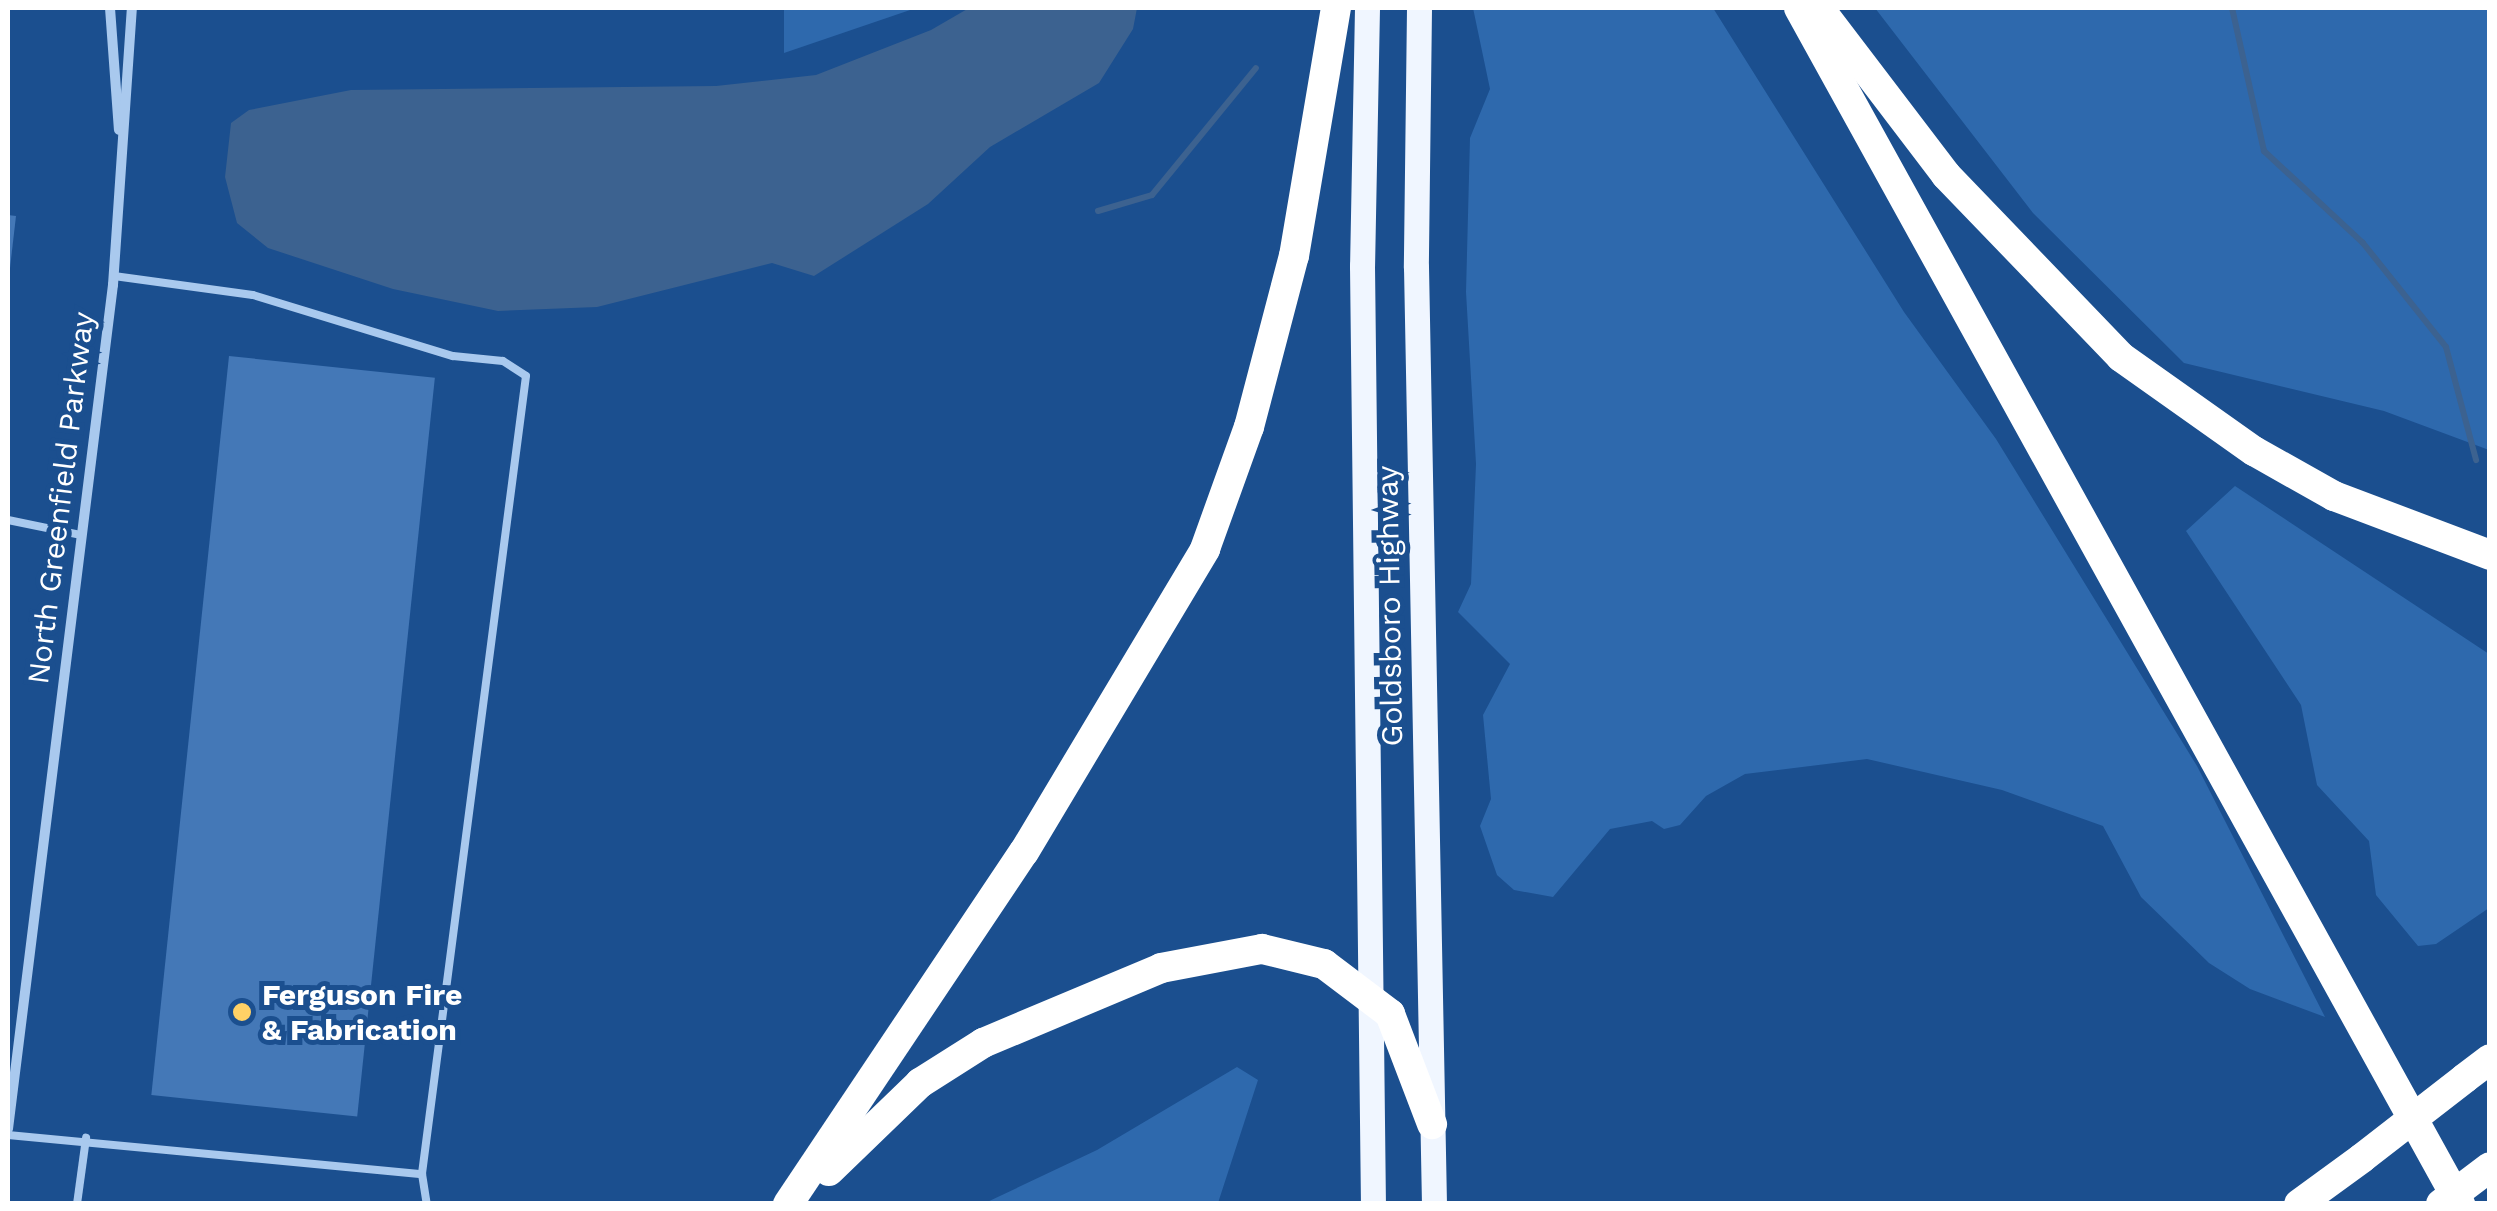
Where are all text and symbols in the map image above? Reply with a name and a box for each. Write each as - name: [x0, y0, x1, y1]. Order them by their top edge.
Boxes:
- street label: North Greenfield Parkway: [20, 310, 102, 686]
- street label: Goldsboro Highway: [1370, 465, 1410, 747]
- place label: Ferguson Fire & Fabrication: [262, 977, 462, 1048]
- marker: Ferguson Fire & Fabrication: [231, 1001, 253, 1023]

